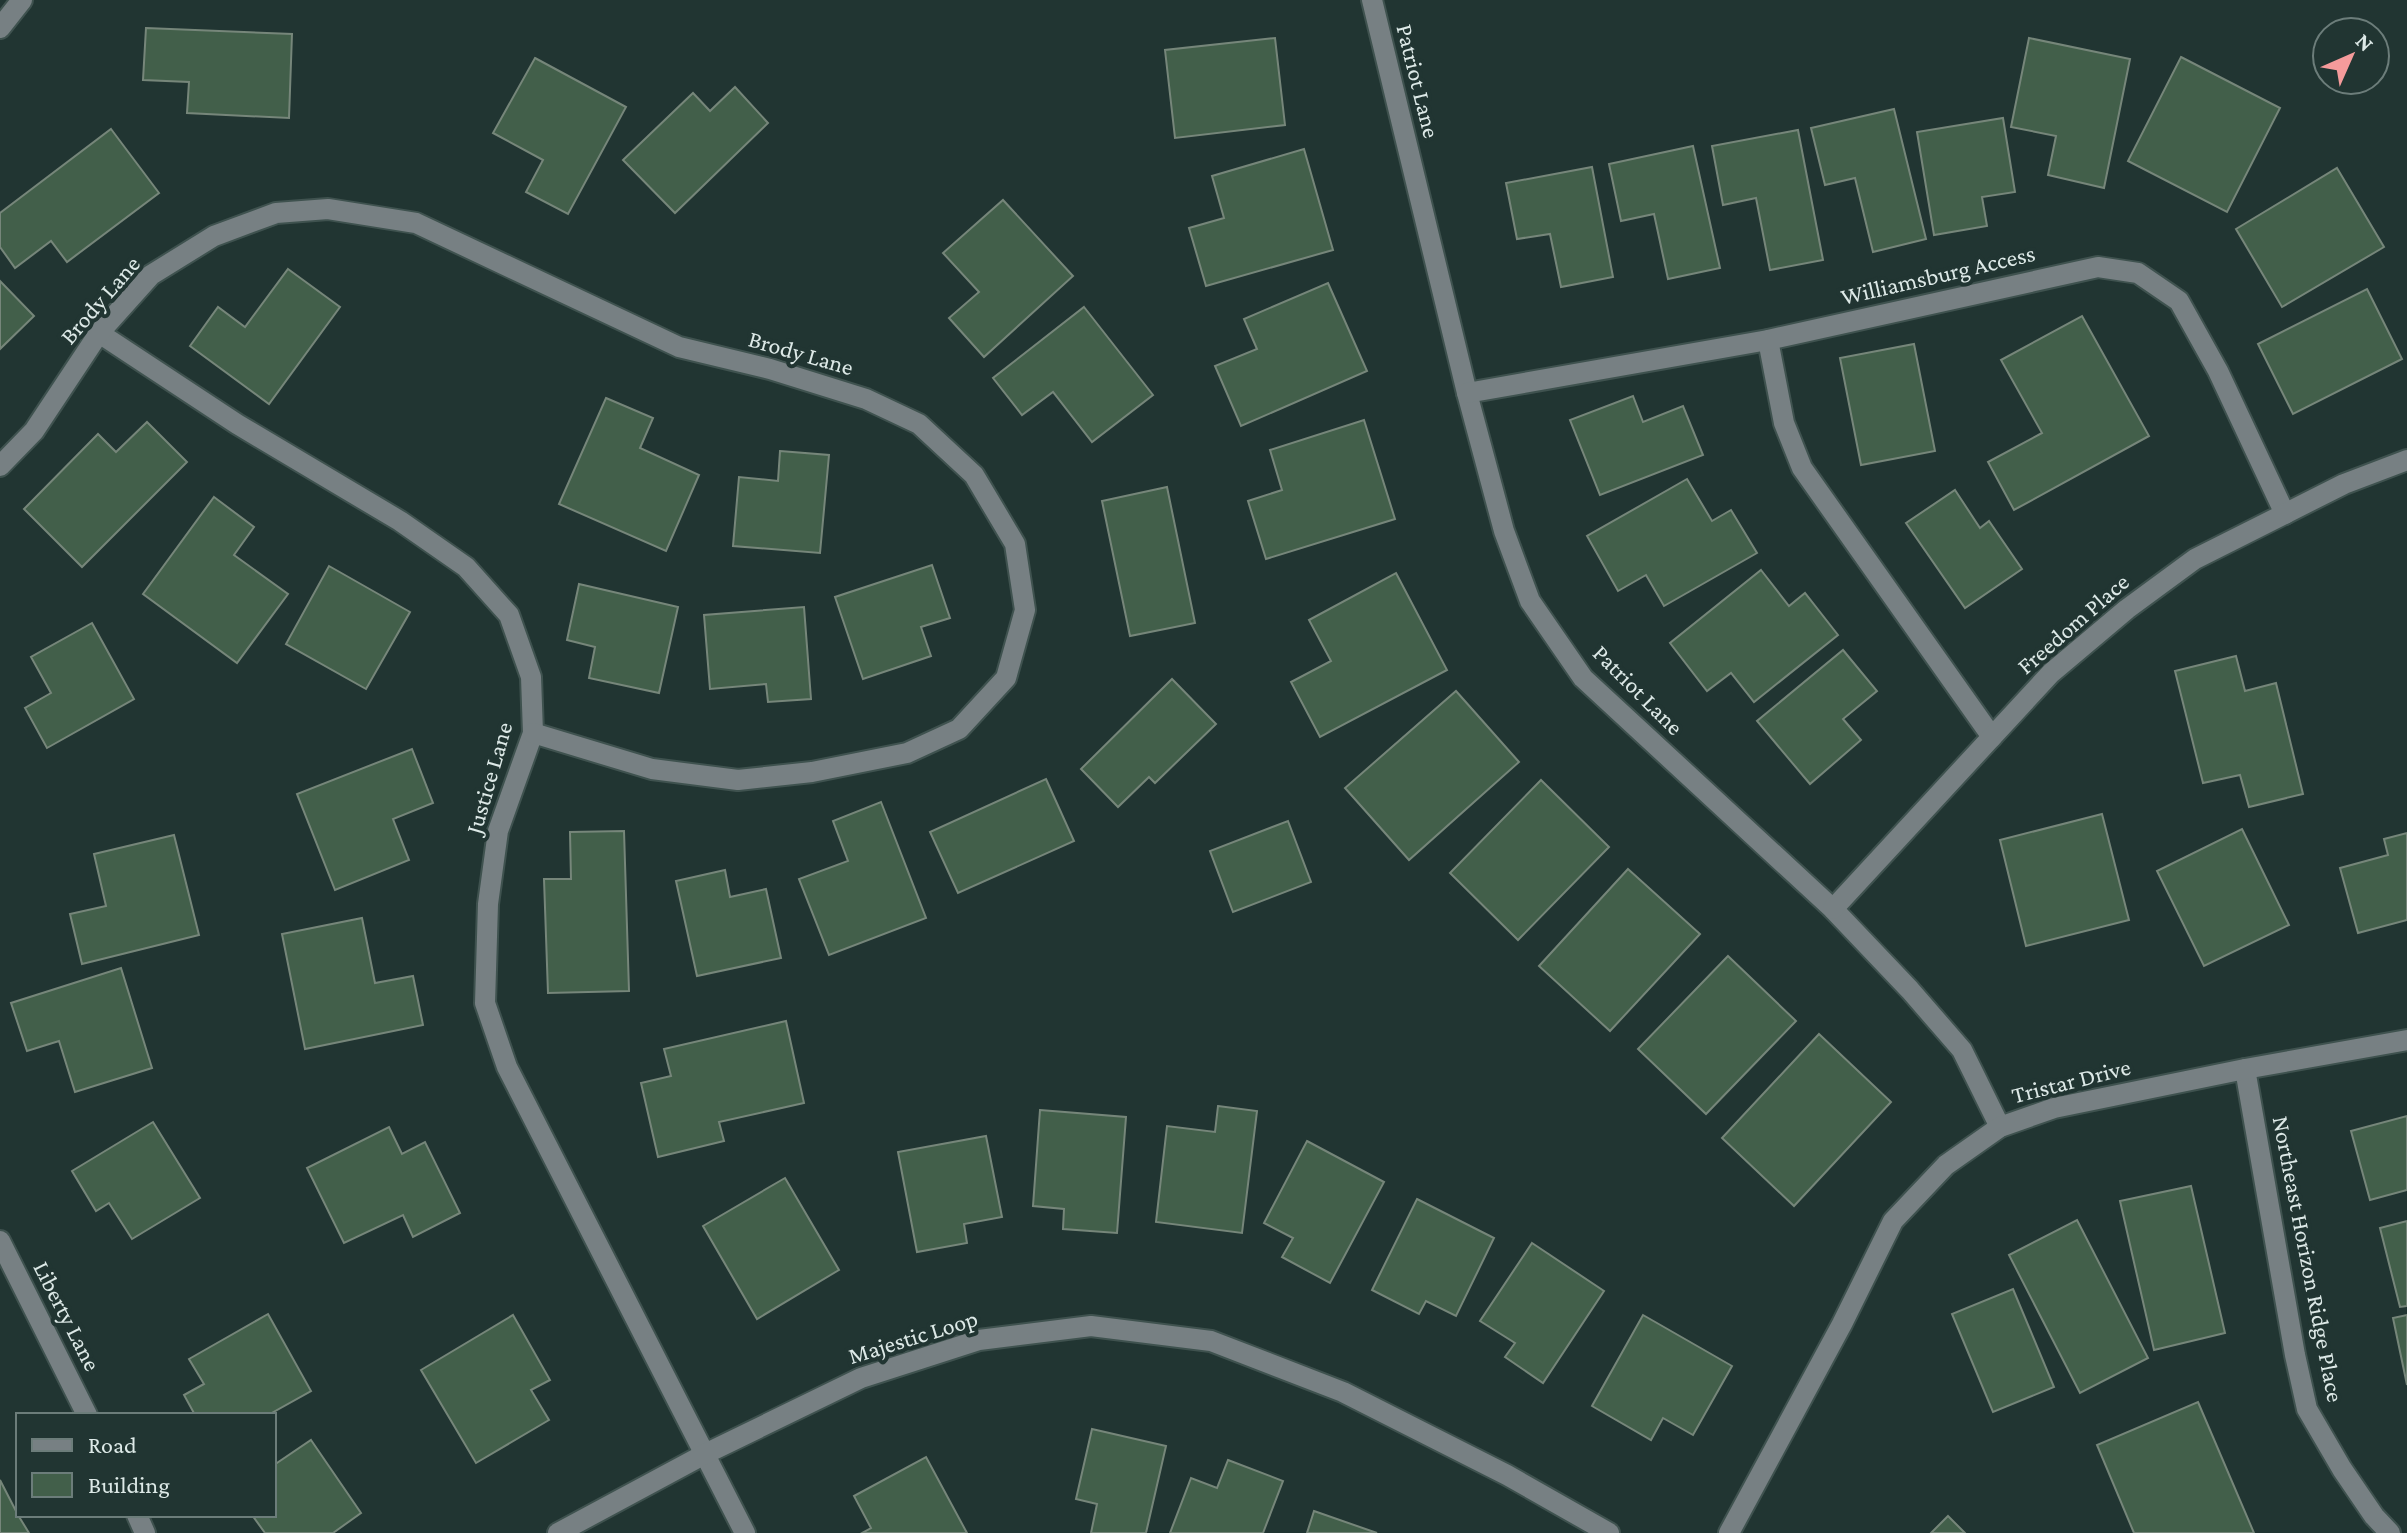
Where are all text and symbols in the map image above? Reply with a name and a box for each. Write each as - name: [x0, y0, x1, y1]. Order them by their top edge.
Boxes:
- north arrow: [2311, 16, 2391, 96]
- street label: Patriot Lane: [1391, 21, 1446, 141]
- text: N: [2351, 28, 2379, 56]
- street label: Williamsburg Access: [1838, 239, 2038, 310]
- street label: Brody Lane: [54, 250, 145, 349]
- street label: Brody Lane: [746, 325, 857, 380]
- street label: Freedom Place: [2011, 568, 2134, 679]
- street label: Patriot Lane: [1588, 639, 1689, 740]
- street label: Justice Lane: [459, 719, 517, 839]
- street label: Tristar Drive: [2009, 1053, 2133, 1108]
- street label: Northeast Horizon Ridge Place: [2267, 1114, 2350, 1404]
- street label: Liberty Lane: [28, 1256, 107, 1375]
- street label: Majestic Loop: [845, 1304, 981, 1369]
- legend: [16, 1413, 276, 1517]
- text: Road: [88, 1431, 137, 1458]
- text: Building: [88, 1471, 170, 1498]

